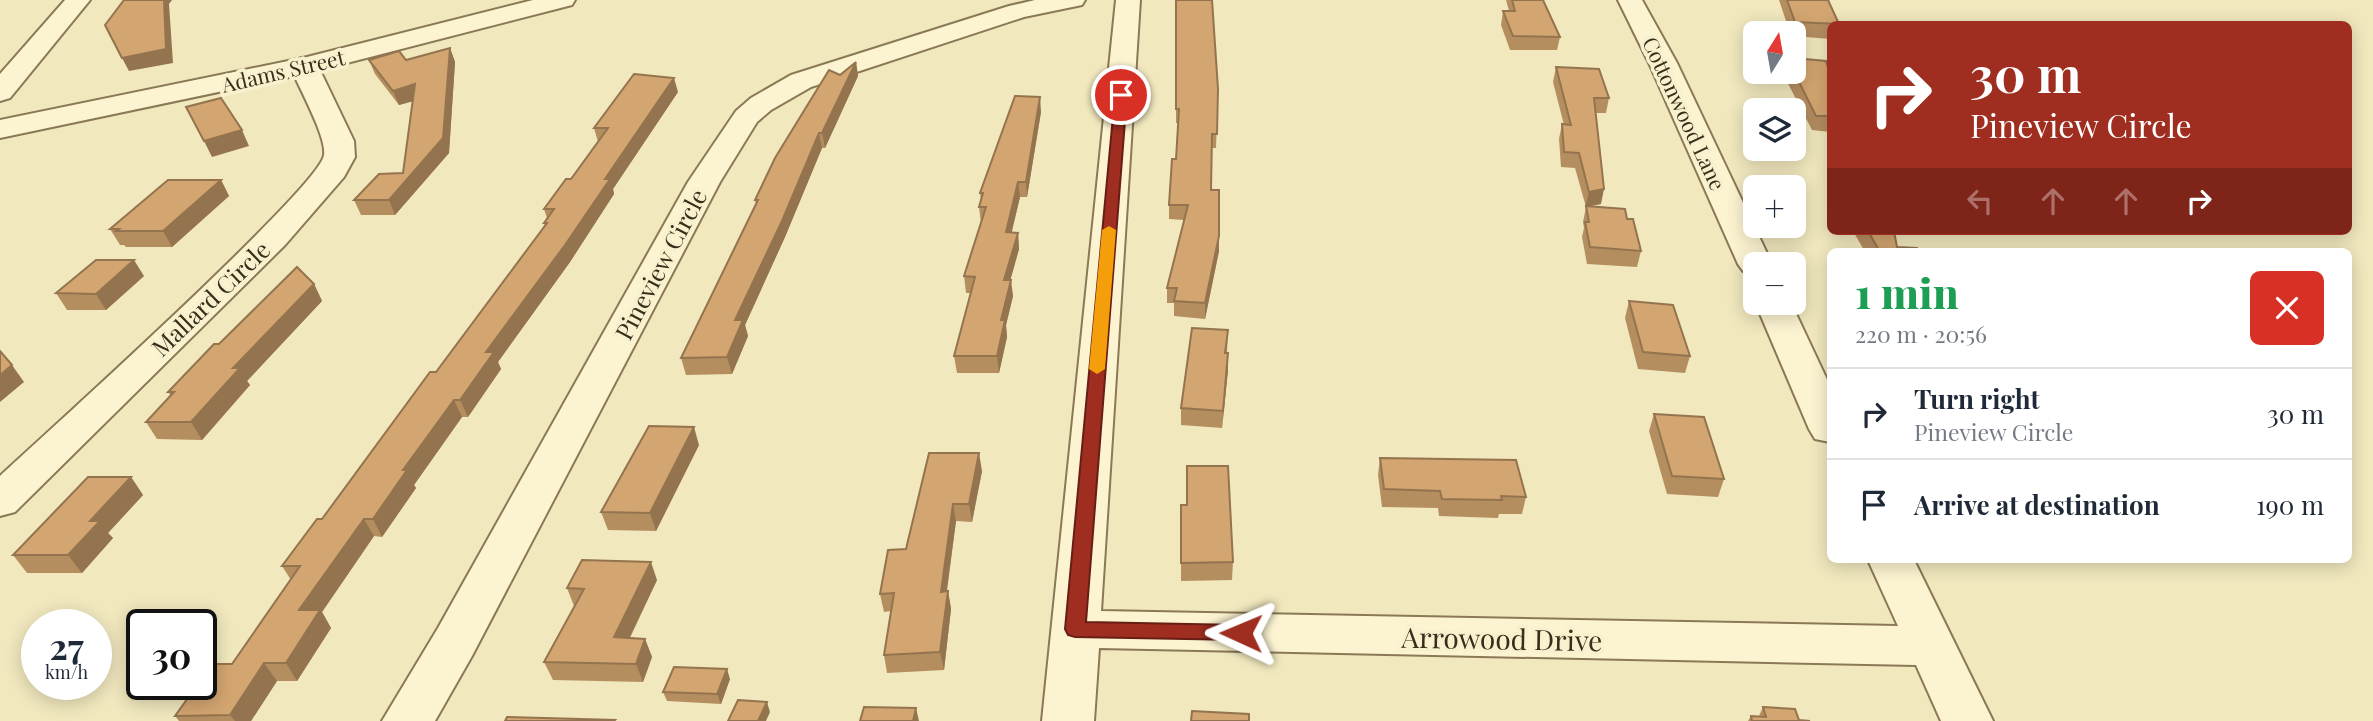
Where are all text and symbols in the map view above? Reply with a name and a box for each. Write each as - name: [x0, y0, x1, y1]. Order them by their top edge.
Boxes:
- north arrow: [1743, 21, 1806, 84]
- map controls: [1743, 21, 1806, 315]
- street label: Cottonwood Lane: [1637, 32, 1733, 194]
- text: 30 m: [1970, 40, 2081, 105]
- street label: Adams Street: [218, 42, 348, 98]
- icon: right: [1855, 49, 1946, 140]
- pin: [1091, 65, 1151, 125]
- icon: arrive: [1102, 76, 1140, 114]
- button: layers: [1743, 98, 1806, 161]
- text: Pineview Circle: [1970, 103, 2192, 146]
- button: +: [1743, 175, 1806, 238]
- icon: left: [1961, 182, 1999, 220]
- icon: ahead: [2034, 182, 2072, 220]
- icon: ahead: [2107, 182, 2145, 220]
- icon: right: [2180, 182, 2218, 220]
- street label: Pineview Circle: [607, 183, 713, 345]
- street label: Mallard Circle: [144, 233, 276, 363]
- button: −: [1743, 252, 1806, 315]
- text: 1 min: [1855, 264, 1959, 320]
- button: close: [2250, 271, 2324, 345]
- text: 220 m · 20:56: [1855, 318, 1987, 349]
- text: Turn right: [1914, 381, 2040, 416]
- icon: right: [1855, 395, 1893, 433]
- text: 30 m: [2267, 396, 2324, 431]
- text: Pineview Circle: [1914, 416, 2073, 447]
- icon: arrive: [1855, 486, 1893, 524]
- text: Arrive at destination: [1914, 487, 2160, 522]
- text: 190 m: [2256, 487, 2324, 522]
- position arrow: [1204, 596, 1278, 670]
- speed limit sign: 30: [126, 609, 217, 700]
- street label: Arrowood Drive: [1400, 618, 1603, 658]
- text: 27: [49, 622, 84, 669]
- text: km/h: [45, 660, 88, 684]

